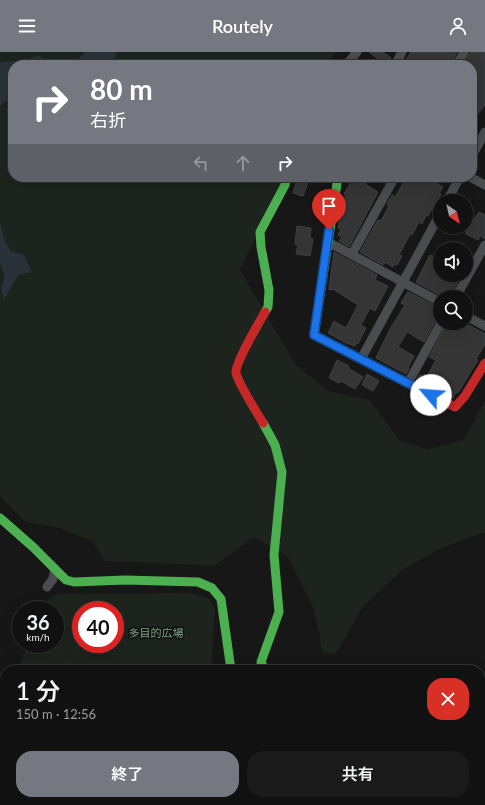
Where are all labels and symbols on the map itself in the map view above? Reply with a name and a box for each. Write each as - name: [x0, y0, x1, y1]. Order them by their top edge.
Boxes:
- pin: [312, 189, 346, 230]
- north arrow: [433, 194, 473, 234]
- position arrow: [410, 374, 452, 416]
- speed limit sign: 40: [72, 601, 124, 653]
- park label: 多目的広場: [129, 626, 184, 639]

